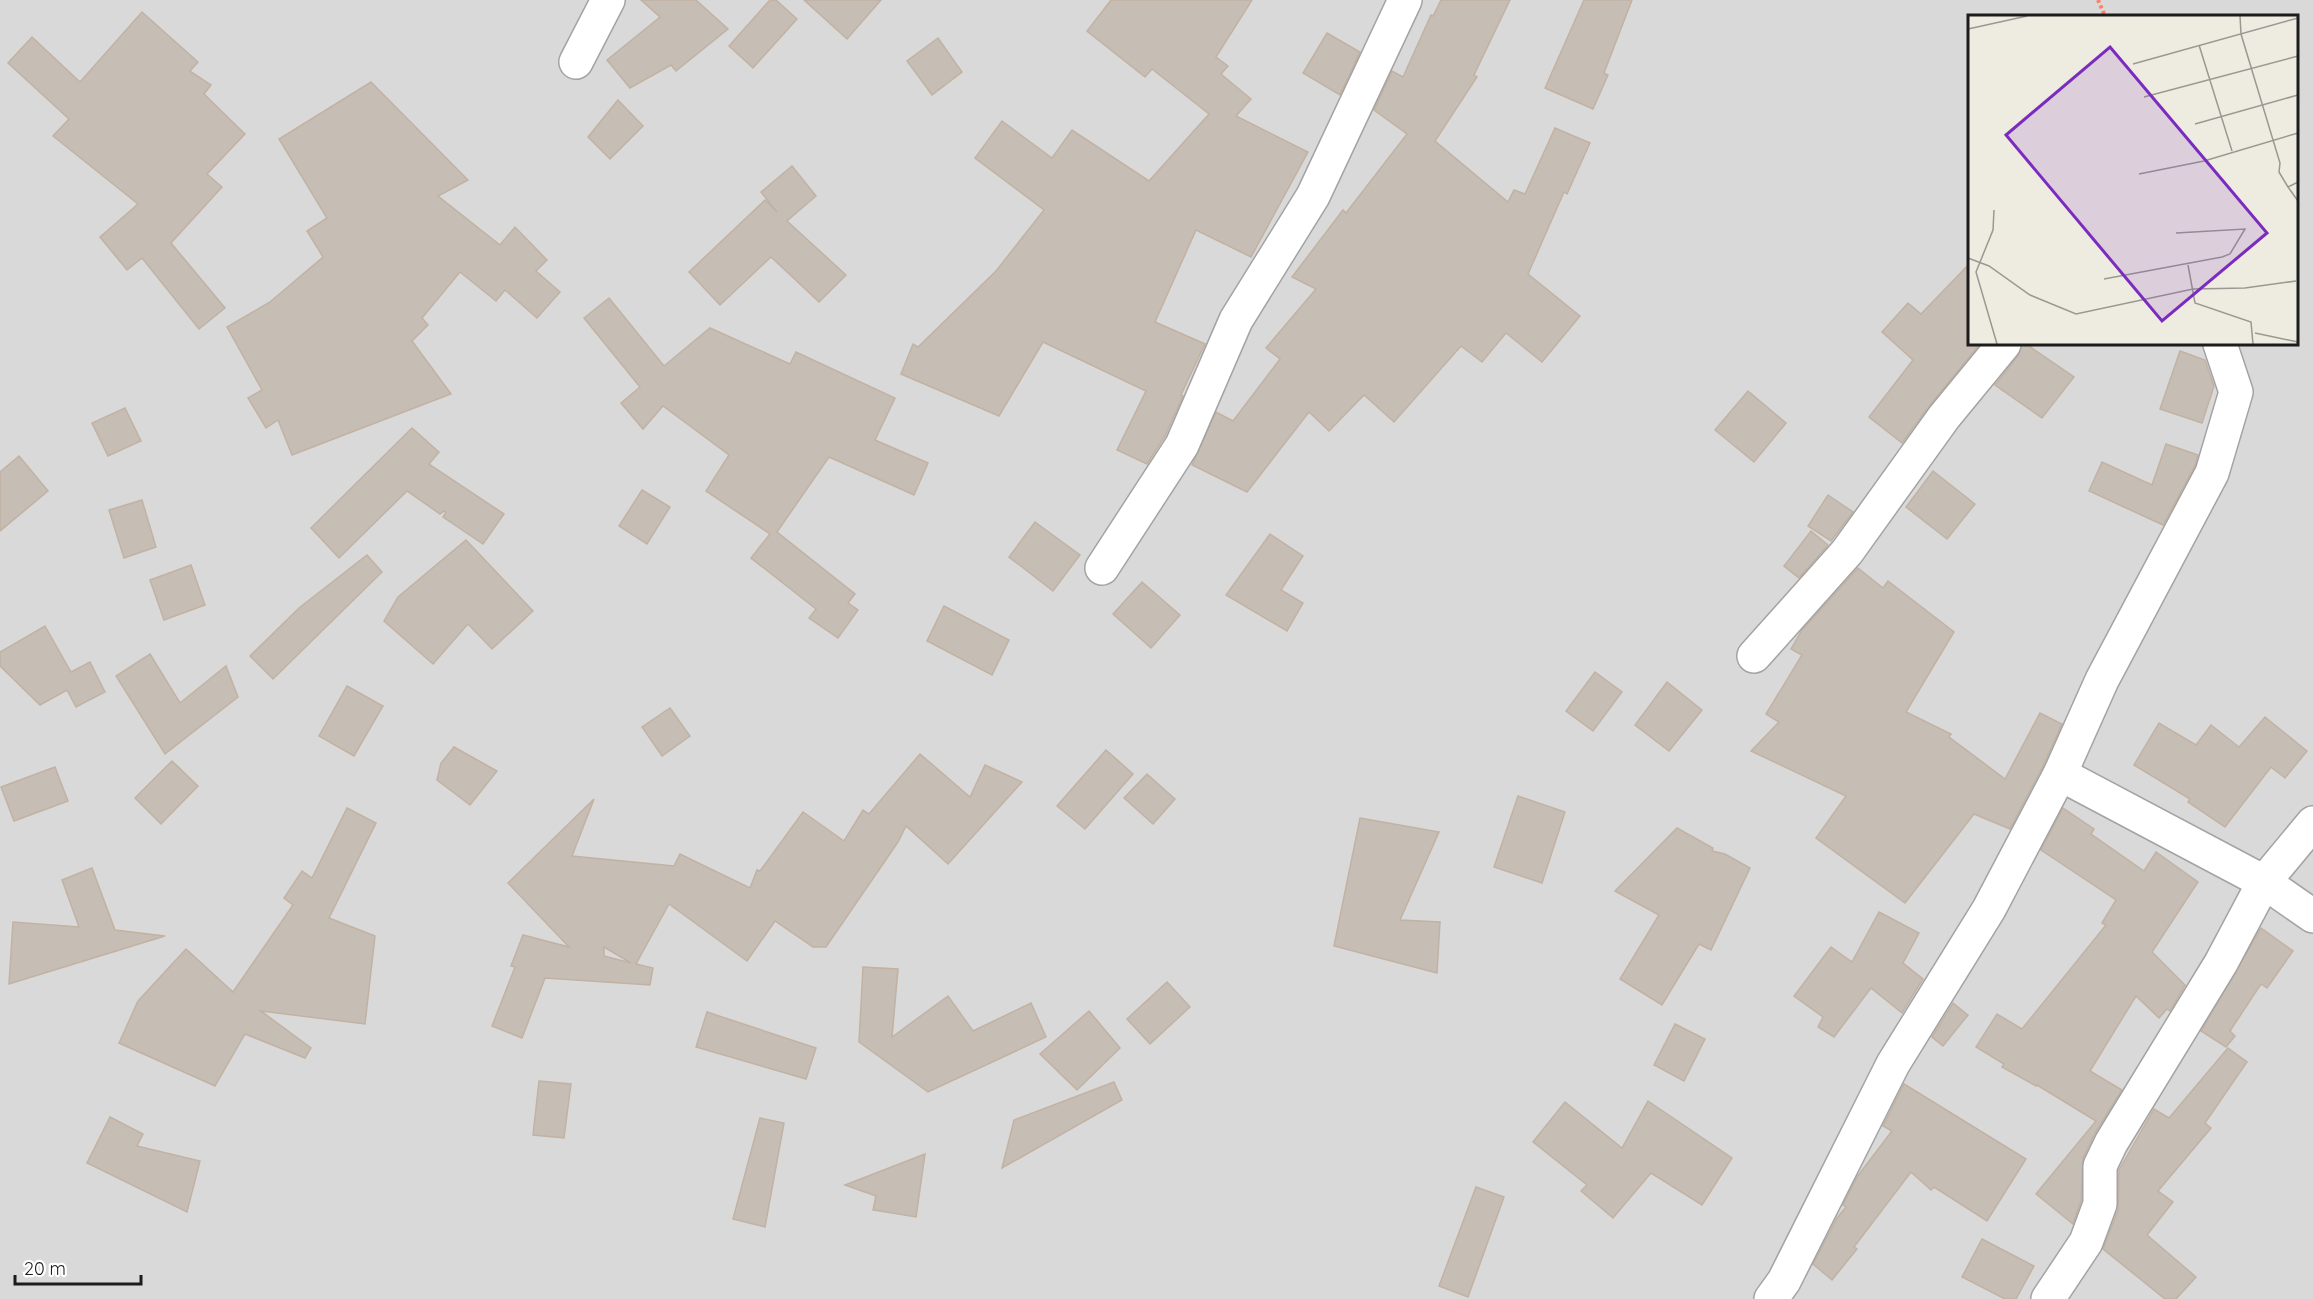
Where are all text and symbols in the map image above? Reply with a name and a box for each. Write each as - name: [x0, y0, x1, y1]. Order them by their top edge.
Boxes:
- inset map: [1968, 15, 2298, 345]
- scale bar: [15, 1248, 141, 1286]
- text: 20 m: [24, 1257, 66, 1280]

